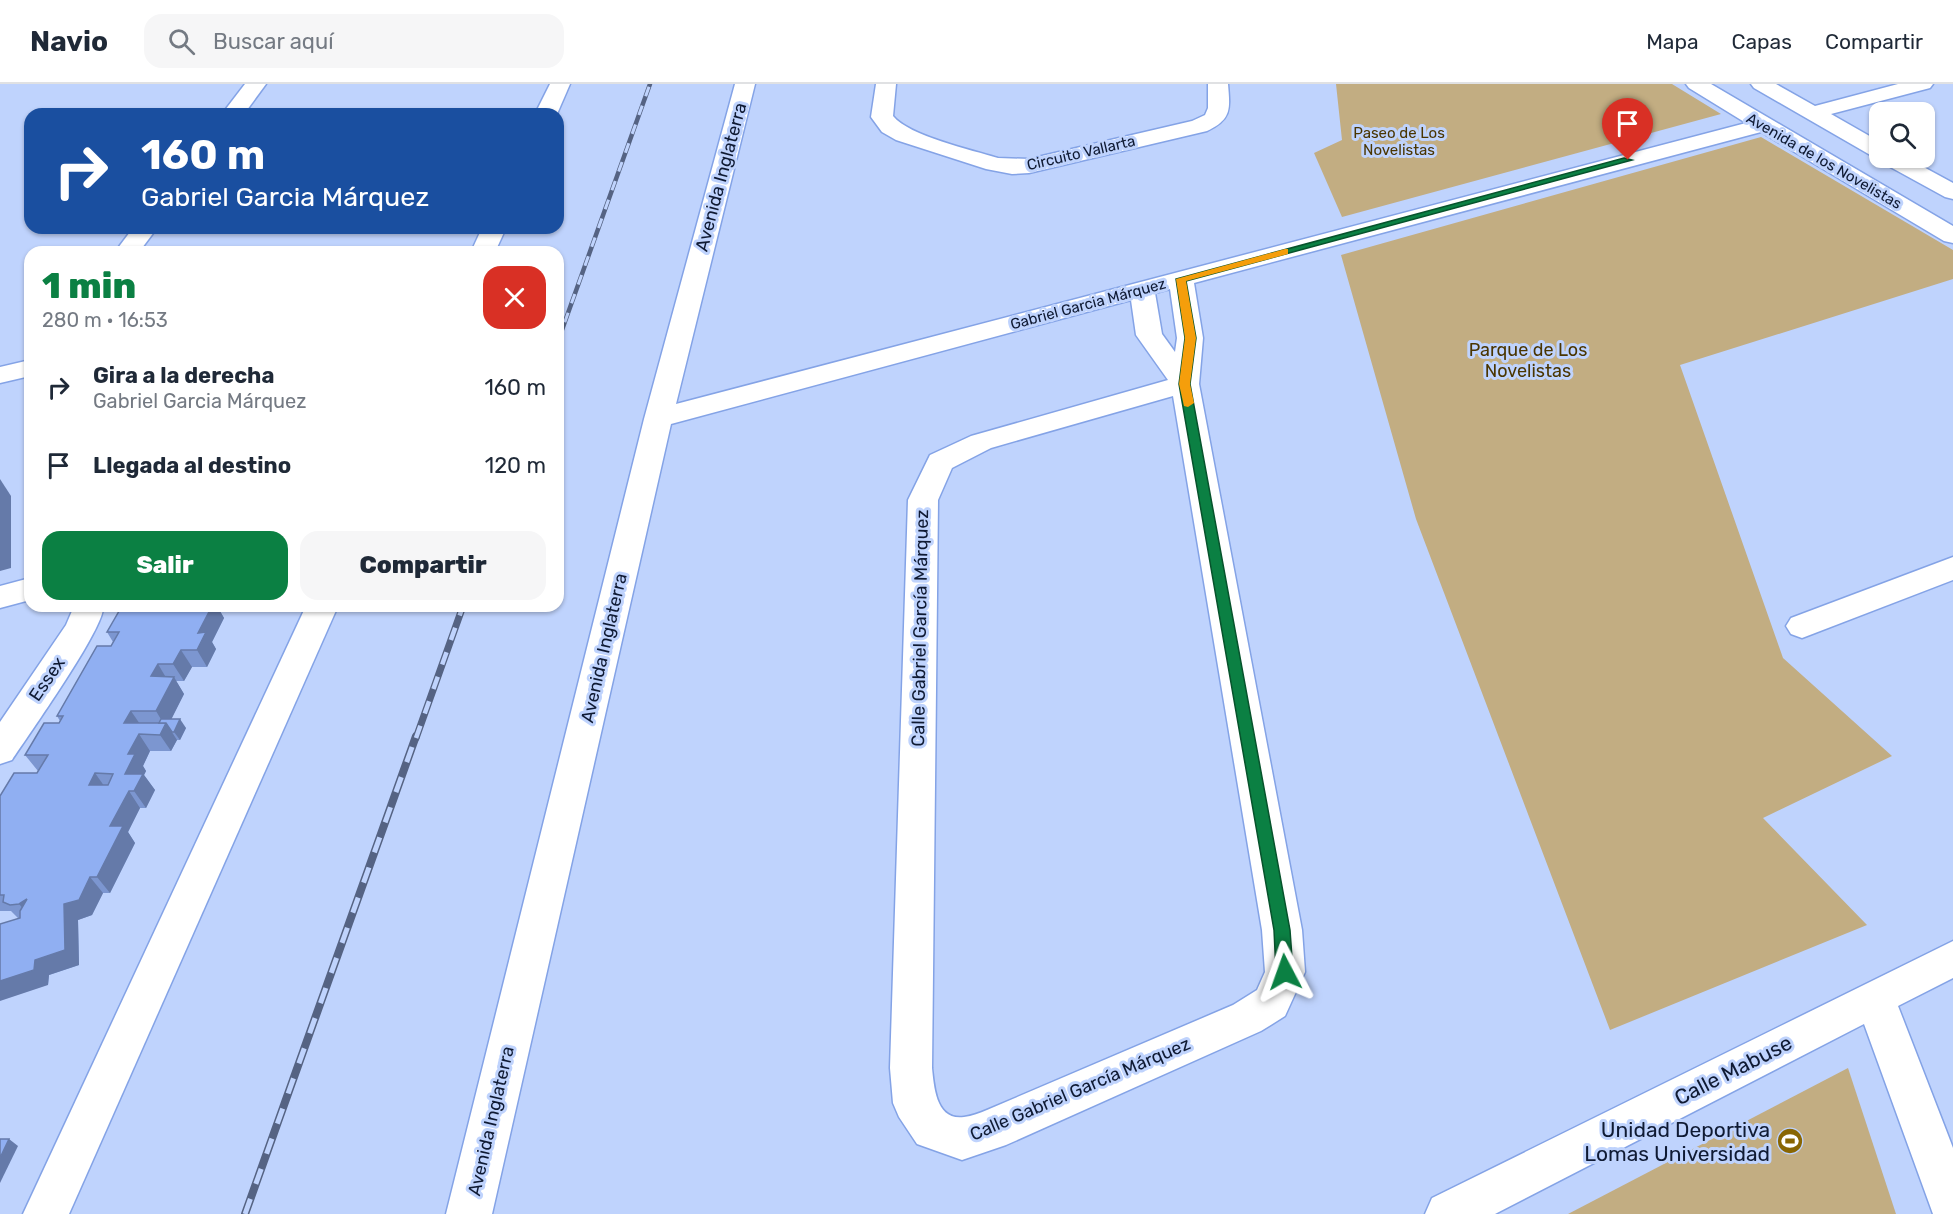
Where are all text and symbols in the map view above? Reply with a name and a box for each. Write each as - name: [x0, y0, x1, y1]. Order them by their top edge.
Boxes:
- search box: [144, 14, 564, 68]
- text: Navio: [30, 25, 108, 58]
- icon: search: [165, 25, 198, 58]
- text: Buscar aquí: [213, 28, 334, 55]
- text: Mapa: [1646, 29, 1699, 54]
- text: Capas: [1732, 29, 1792, 54]
- text: Compartir: [1825, 29, 1923, 54]
- pin: [1602, 98, 1653, 160]
- street label: Avenida Inglaterra: [691, 100, 751, 254]
- map controls: [1869, 102, 1935, 168]
- button: search: [1869, 102, 1935, 168]
- icon: arrive: [1611, 107, 1644, 140]
- street label: Avenida de los Novelistas: [1743, 109, 1905, 213]
- park label: Paseo de Los Novelistas: [1353, 124, 1445, 159]
- text: 160 m: [141, 130, 265, 180]
- icon: right: [42, 132, 120, 210]
- street label: Circuito Vallarta: [1025, 132, 1137, 174]
- text: Gabriel Garcia Márquez: [141, 181, 429, 213]
- text: 1 min: [42, 264, 136, 307]
- button: close: [483, 266, 546, 329]
- street label: Gabriel Garcia Márquez: [1008, 274, 1168, 333]
- text: 280 m · 16:53: [42, 308, 168, 332]
- park label: Parque de Los Novelistas: [1469, 339, 1587, 382]
- text: Gira a la derecha: [93, 362, 274, 389]
- icon: right: [42, 371, 75, 404]
- text: 160 m: [484, 374, 546, 401]
- text: Gabriel Garcia Márquez: [93, 389, 306, 413]
- icon: arrive: [42, 449, 75, 482]
- text: Llegada al destino: [93, 452, 291, 479]
- text: 120 m: [485, 452, 546, 479]
- street label: Calle Gabriel García Márquez: [907, 509, 933, 747]
- button: Salir: [42, 531, 288, 600]
- button: Compartir: [300, 531, 546, 600]
- street label: Avenida Inglaterra: [576, 571, 632, 725]
- street label: Essex: [24, 652, 70, 705]
- position arrow: [1253, 940, 1317, 1004]
- street label: Calle Mabuse: [1670, 1030, 1796, 1110]
- street label: Calle Gabriel García Márquez: [966, 1033, 1194, 1145]
- street label: Avenida Inglaterra: [463, 1044, 519, 1198]
- place label: Unidad Deportiva Lomas Universidad: [1584, 1117, 1770, 1166]
- sports icon: Unidad Deportiva Lomas Universidad: [1775, 1126, 1805, 1156]

